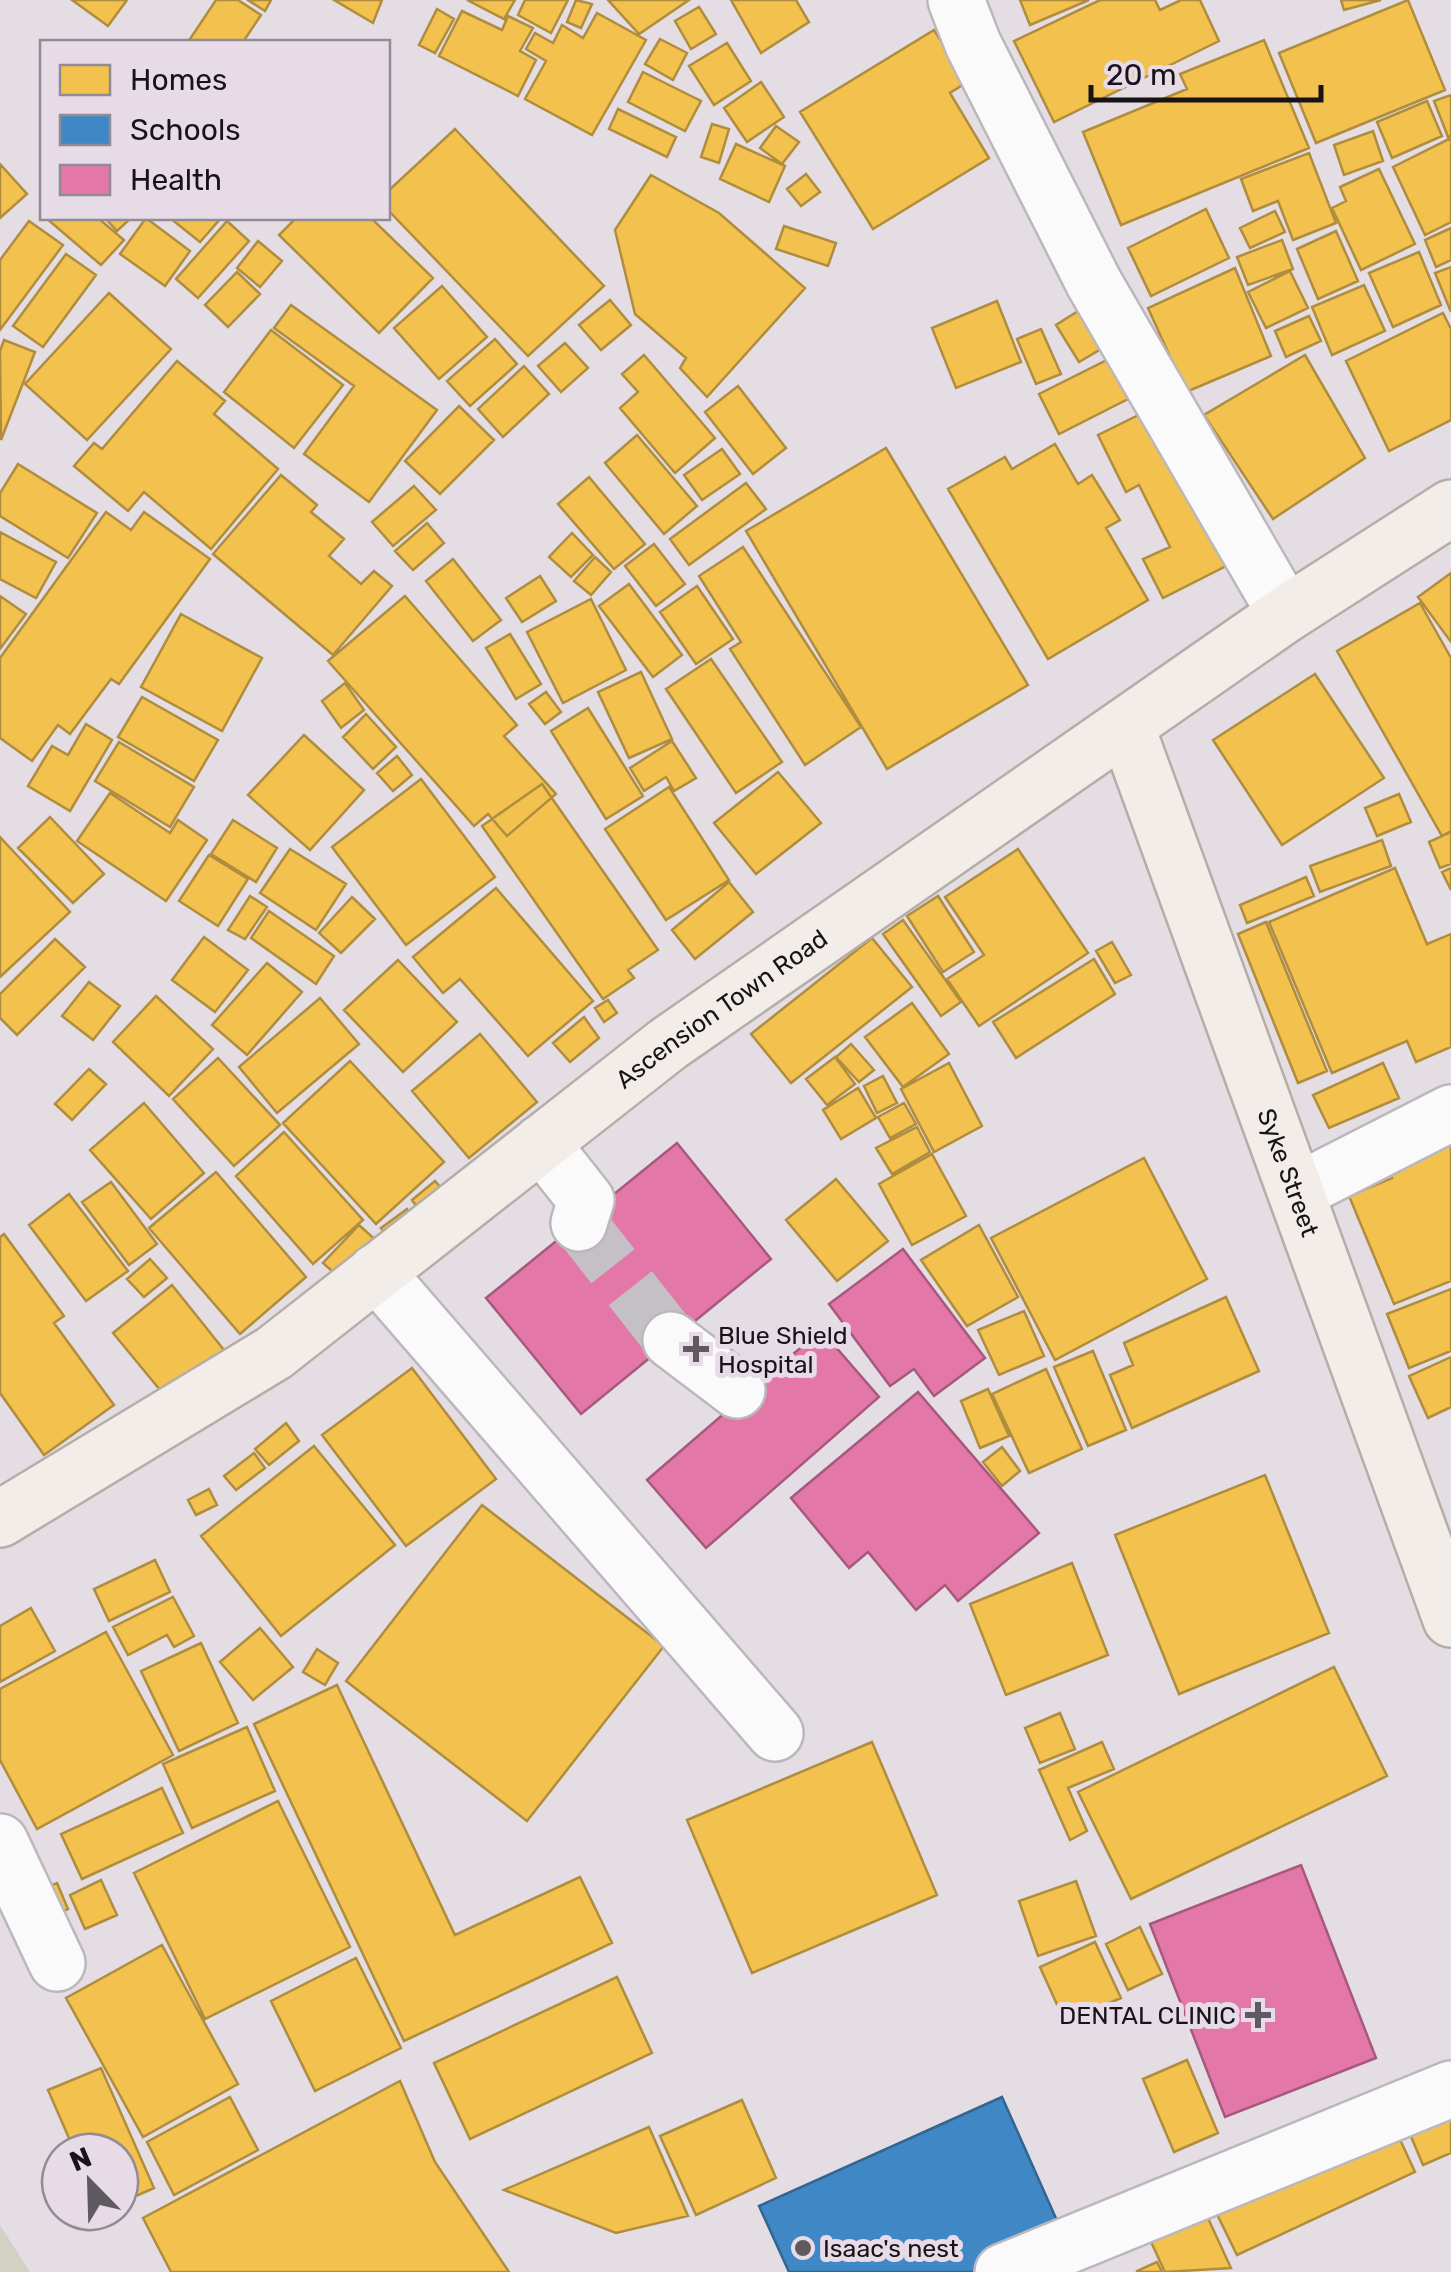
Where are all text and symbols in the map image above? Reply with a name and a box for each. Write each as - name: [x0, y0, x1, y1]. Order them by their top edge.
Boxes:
- legend: [40, 40, 390, 220]
- scale bar: [1091, 40, 1321, 102]
- text: 20 m: [1106, 57, 1177, 93]
- text: Homes: [130, 62, 227, 98]
- text: Schools: [130, 112, 241, 148]
- text: Health: [130, 162, 222, 198]
- street label: Ascension Town Road: [610, 924, 833, 1094]
- street label: Syke Street: [1251, 1105, 1325, 1241]
- place label: Blue Shield Hospital: [718, 1321, 848, 1379]
- marker: Blue Shield Hospital: [683, 1336, 709, 1362]
- place label: DENTAL CLINIC: [1059, 2001, 1236, 2030]
- marker: DENTAL CLINIC: [1245, 2002, 1271, 2028]
- north arrow: [40, 2132, 140, 2232]
- text: N: [65, 2140, 96, 2179]
- place label: Isaac's nest: [823, 2234, 959, 2263]
- marker: Isaac's nest: [792, 2237, 814, 2259]

